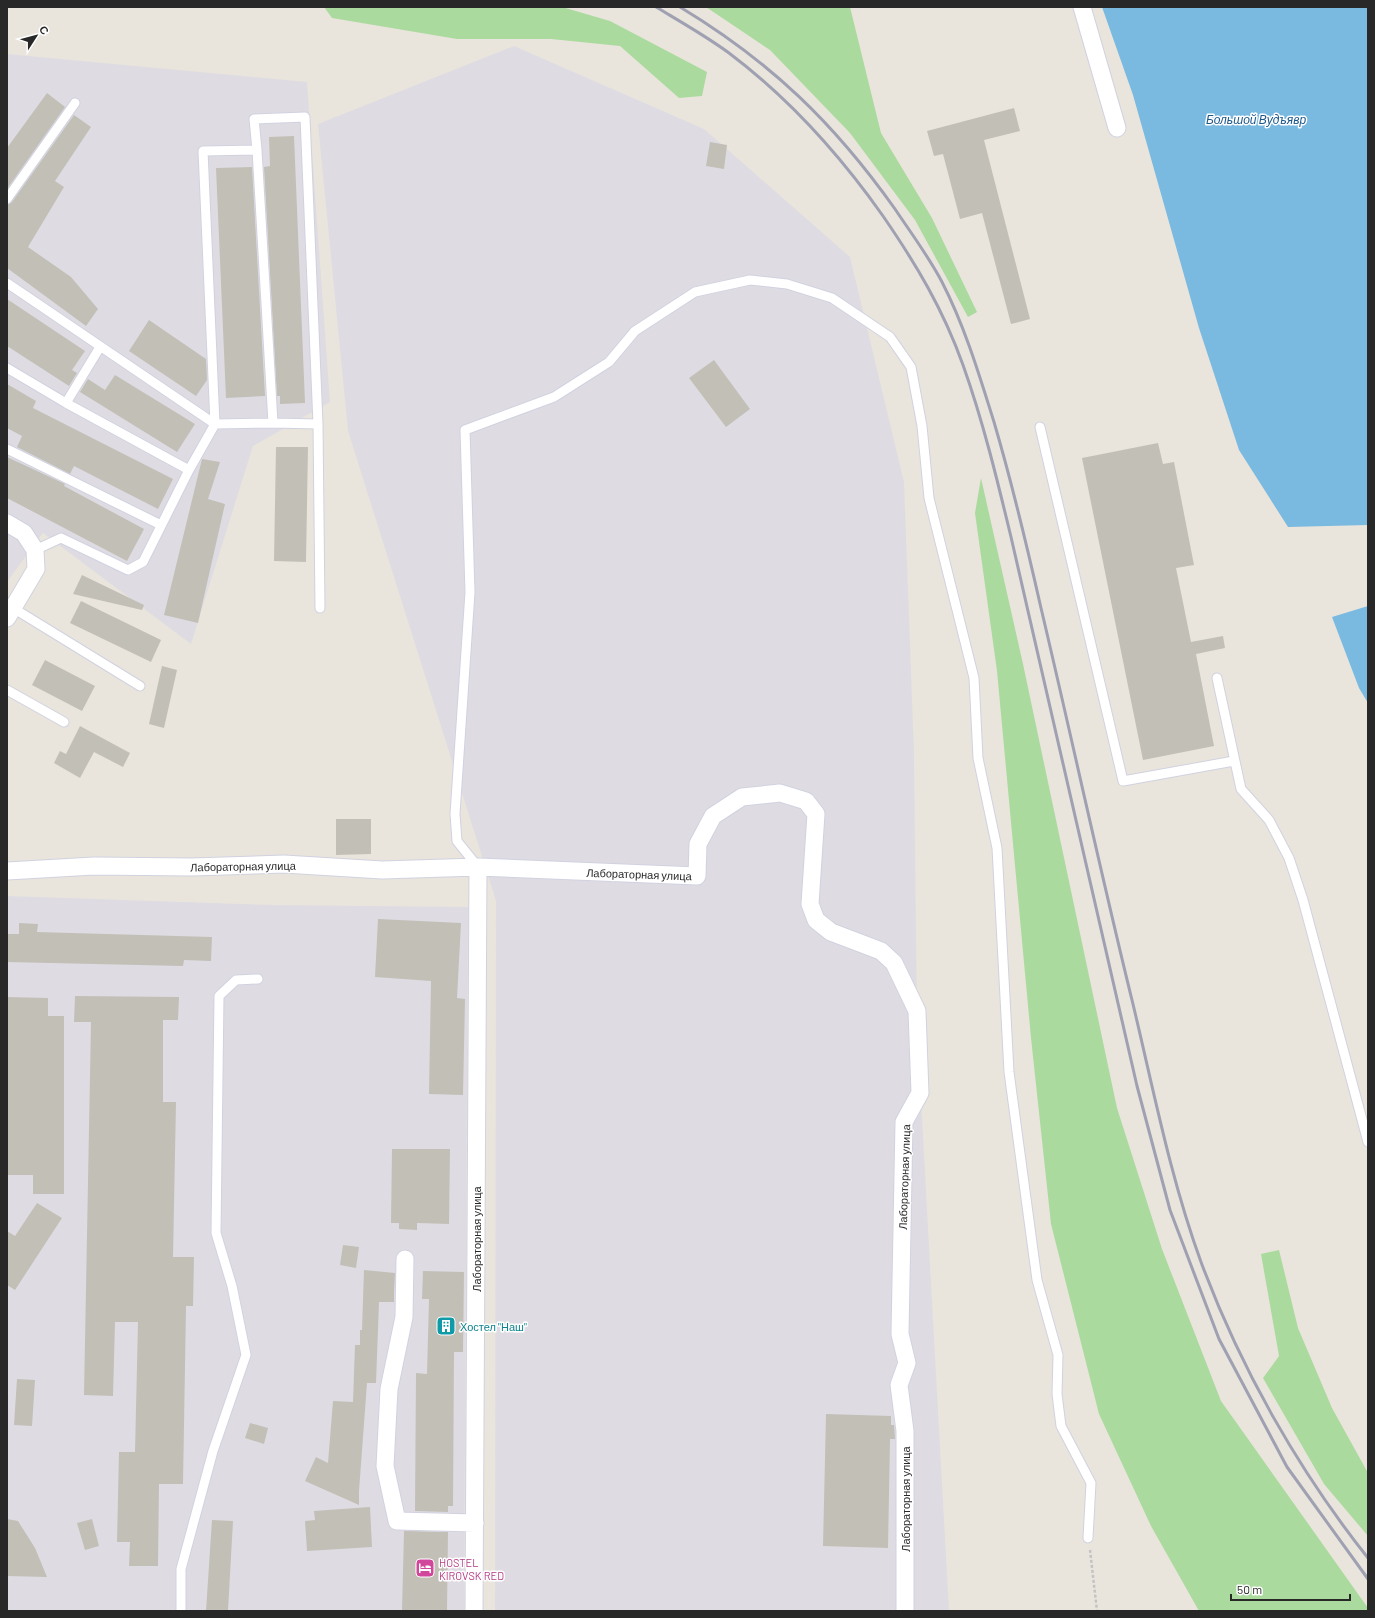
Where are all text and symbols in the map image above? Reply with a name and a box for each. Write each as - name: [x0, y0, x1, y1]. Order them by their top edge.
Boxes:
- north arrow: [16, 16, 56, 56]
- text: С: [37, 23, 52, 37]
- water label: Большой Вудъявр: [1206, 112, 1306, 127]
- street label: Лабораторная улица: [190, 859, 297, 873]
- street label: Лабораторная улица: [586, 866, 693, 882]
- street label: Лабораторная улица: [896, 1123, 912, 1230]
- street label: Лабораторная улица: [470, 1185, 483, 1292]
- building icon: Хостел "Наш": [435, 1315, 457, 1337]
- place label: Хостел "Наш": [460, 1320, 527, 1333]
- street label: Лабораторная улица: [899, 1445, 912, 1552]
- place label: HOSTEL KIROVSK RED: [439, 1556, 504, 1582]
- hotel icon: HOSTEL KIROVSK RED: [414, 1557, 436, 1579]
- scale bar: [1231, 1576, 1350, 1602]
- text: 50 m: [1237, 1582, 1262, 1596]

